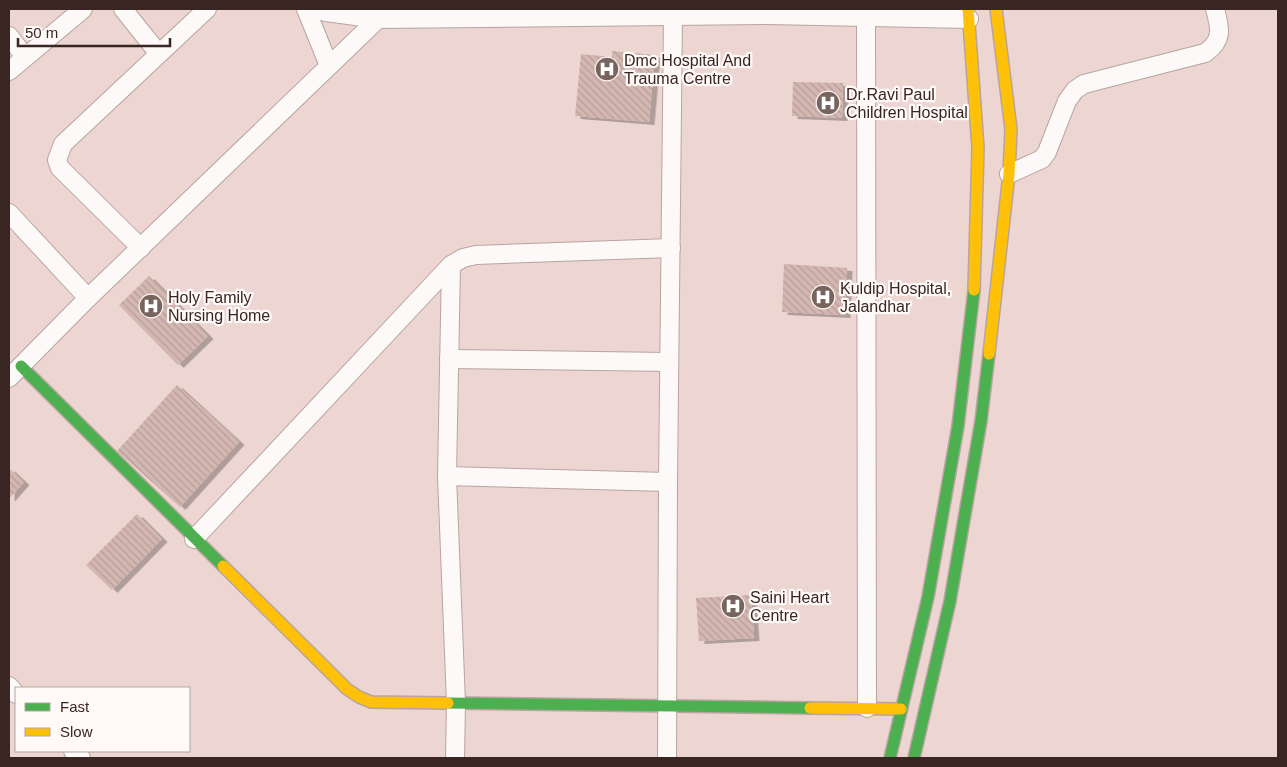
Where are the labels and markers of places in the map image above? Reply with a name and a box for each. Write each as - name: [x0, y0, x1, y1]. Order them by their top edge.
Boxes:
- place label: Dmc Hospital And Trauma Centre: [624, 52, 751, 87]
- hospital icon: Dmc Hospital And Trauma Centre: [594, 56, 620, 82]
- place label: Dr.Ravi Paul Children Hospital: [846, 86, 968, 121]
- hospital icon: Dr.Ravi Paul Children Hospital: [815, 90, 841, 116]
- place label: Kuldip Hospital, Jalandhar: [840, 280, 951, 315]
- hospital icon: Kuldip Hospital, Jalandhar: [810, 284, 836, 310]
- place label: Holy Family Nursing Home: [168, 289, 270, 324]
- hospital icon: Holy Family Nursing Home: [138, 293, 164, 319]
- place label: Saini Heart Centre: [750, 589, 830, 624]
- hospital icon: Saini Heart Centre: [720, 593, 746, 619]

